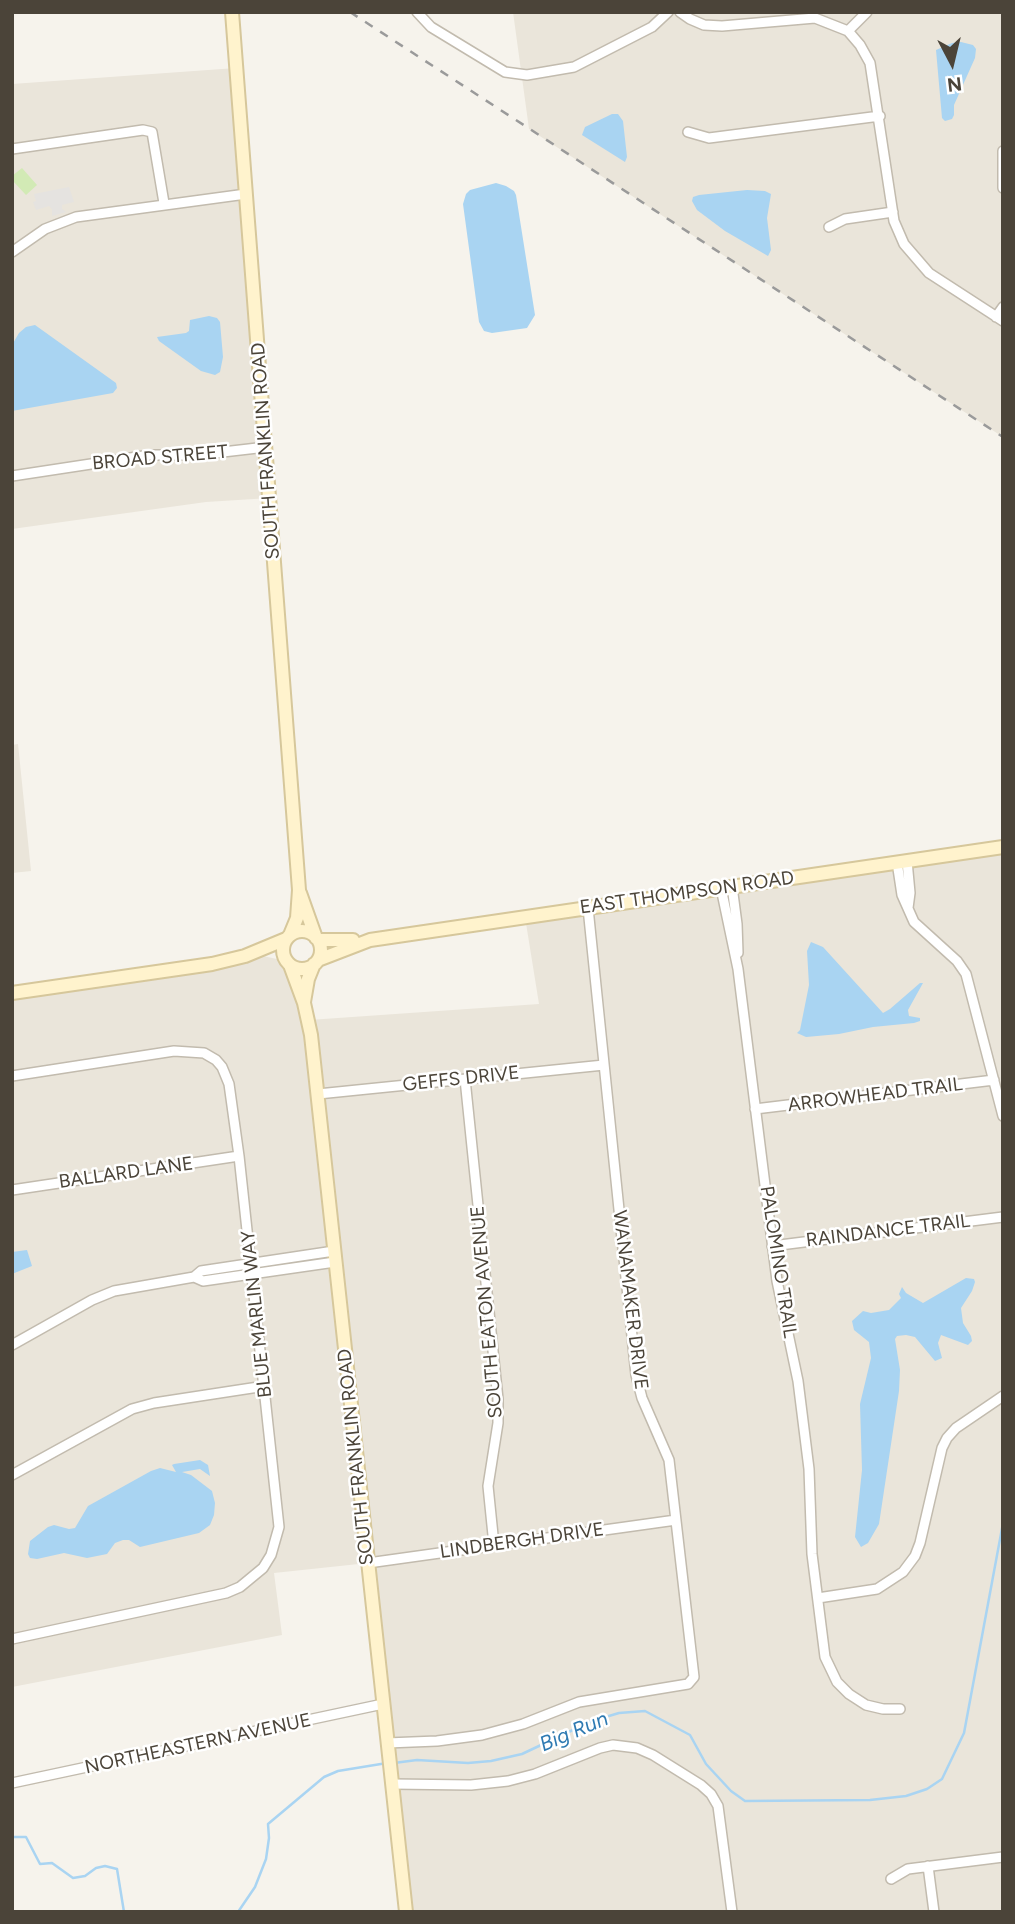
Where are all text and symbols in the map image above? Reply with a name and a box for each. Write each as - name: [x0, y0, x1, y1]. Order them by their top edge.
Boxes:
- north arrow: [917, 28, 987, 98]
- text: N: [946, 72, 963, 97]
- street label: SOUTH FRANKLIN ROAD: [247, 342, 285, 560]
- street label: BROAD STREET: [91, 441, 229, 475]
- street label: EAST THOMPSON ROAD: [579, 867, 795, 919]
- street label: GEFFS DRIVE: [402, 1062, 520, 1096]
- street label: ARROWHEAD TRAIL: [786, 1073, 964, 1117]
- street label: BALLARD LANE: [57, 1152, 195, 1194]
- street label: PALOMINO TRAIL: [755, 1184, 801, 1340]
- street label: SOUTH EATON AVENUE: [466, 1205, 508, 1419]
- street label: WANAMAKER DRIVE: [608, 1209, 652, 1391]
- street label: RAINDANCE TRAIL: [805, 1210, 971, 1252]
- street label: BLUE MARLIN WAY: [237, 1229, 277, 1399]
- street label: SOUTH FRANKLIN ROAD: [333, 1348, 379, 1566]
- street label: LINDBERGH DRIVE: [438, 1518, 606, 1564]
- water label: Big Run: [536, 1706, 612, 1758]
- street label: NORTHEASTERN AVENUE: [83, 1709, 313, 1779]

